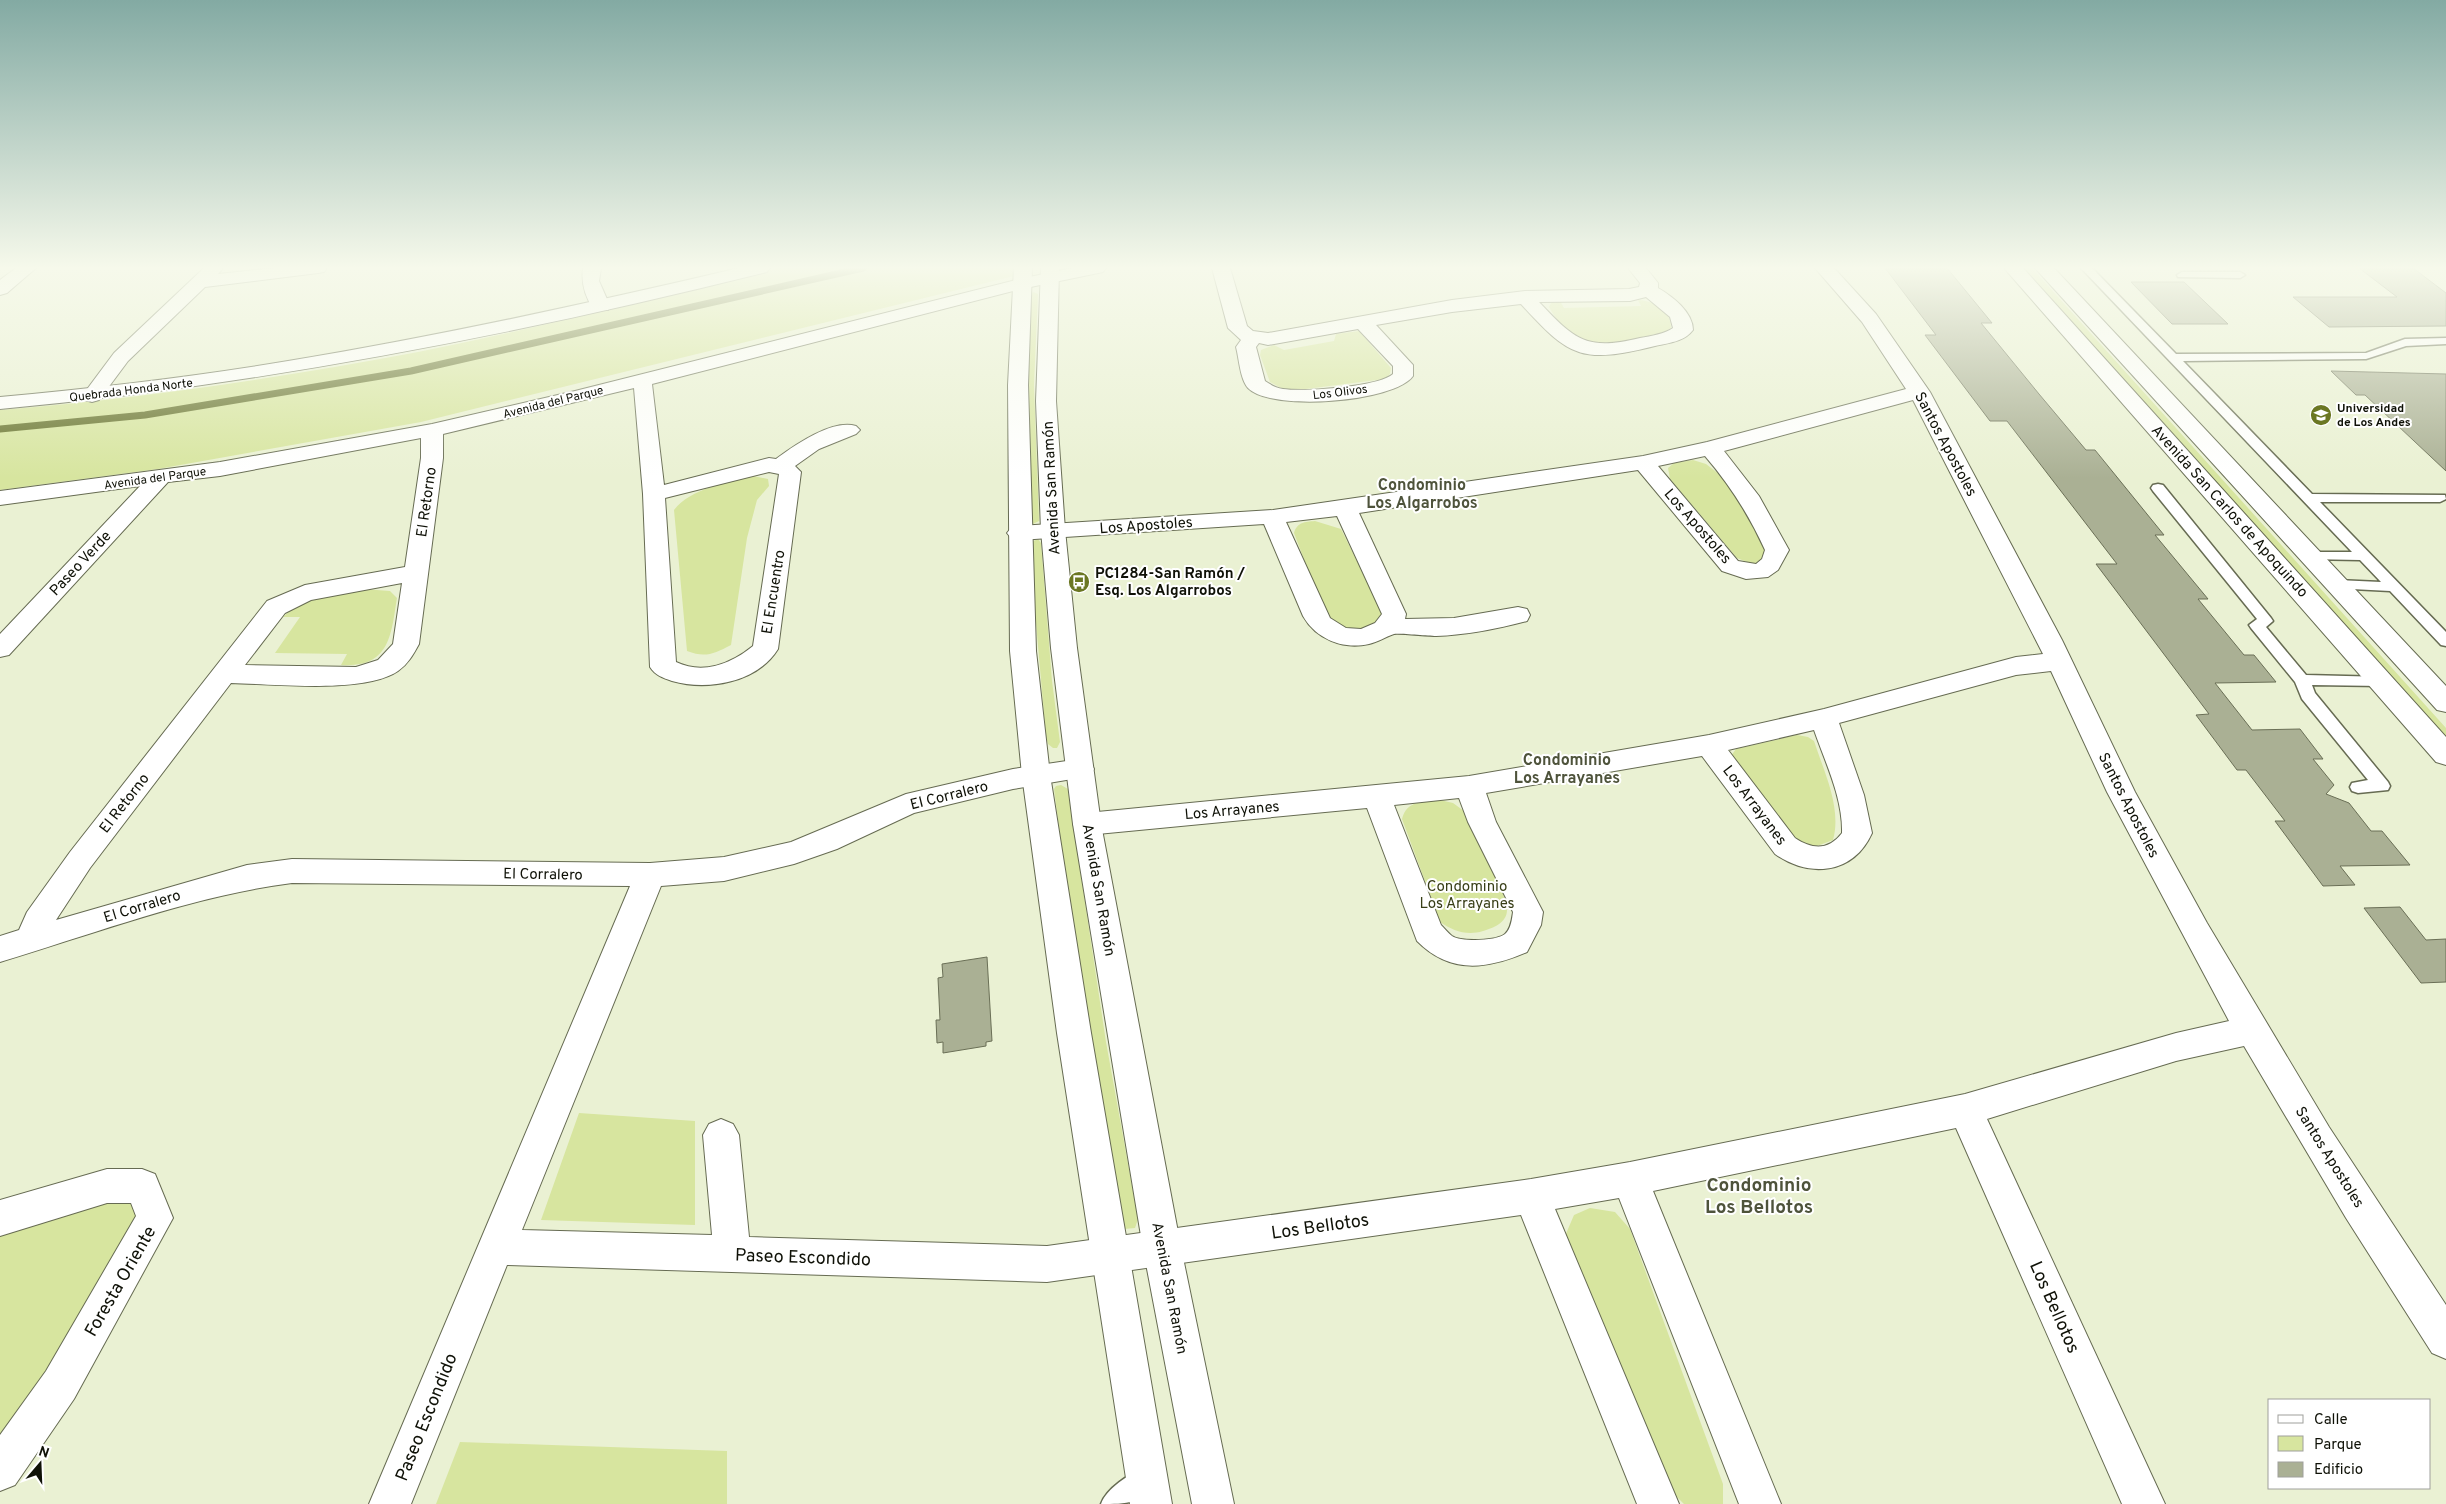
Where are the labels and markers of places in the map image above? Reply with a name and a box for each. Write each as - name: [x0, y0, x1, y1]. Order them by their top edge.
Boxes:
- place label: Universidad de Los Andes: [2337, 401, 2411, 431]
- school or university icon: Universidad de Los Andes: [2309, 403, 2333, 427]
- place label: PC1284-San Ramón / Esq. Los Algarrobos: [1095, 565, 1245, 601]
- bus stop icon: PC1284-San Ramón / Esq. Los Algarrobos: [1067, 570, 1091, 594]

